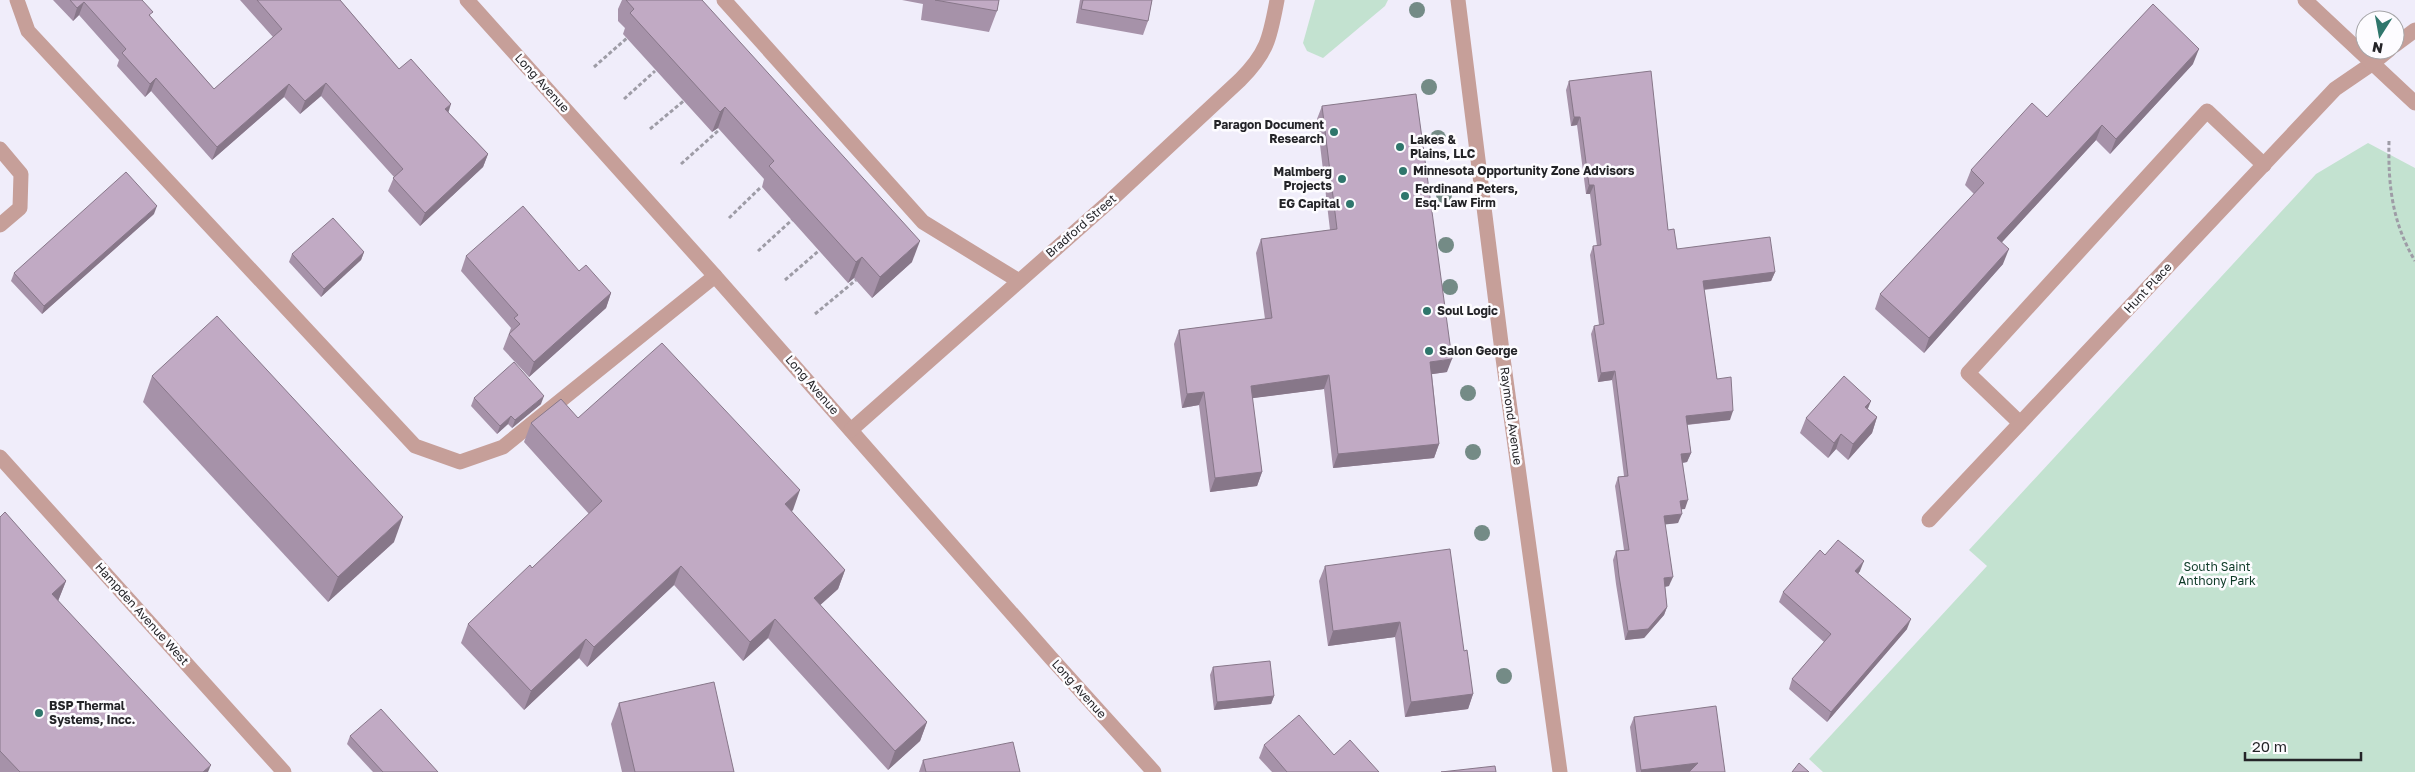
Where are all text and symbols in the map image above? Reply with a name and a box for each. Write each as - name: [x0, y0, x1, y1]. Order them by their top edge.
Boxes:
- north arrow: [2355, 10, 2405, 60]
- text: N: [2371, 39, 2384, 58]
- street label: Long Avenue: [512, 50, 573, 115]
- place label: Paragon Document Research: [1213, 117, 1324, 146]
- marker: Paragon Document Research: [1328, 126, 1340, 138]
- place label: Lakes & Plains, LLC: [1410, 132, 1476, 161]
- marker: Lakes & Plains, LLC: [1394, 141, 1406, 153]
- place label: Minnesota Opportunity Zone Advisors: [1413, 163, 1635, 178]
- place label: Malmberg Projects: [1273, 164, 1332, 193]
- marker: Minnesota Opportunity Zone Advisors: [1397, 165, 1409, 177]
- marker: Malmberg Projects: [1336, 173, 1348, 185]
- place label: Ferdinand Peters, Esq. Law Firm: [1415, 181, 1518, 210]
- marker: Ferdinand Peters, Esq. Law Firm: [1399, 190, 1411, 202]
- street label: Bradford Street: [1042, 191, 1119, 260]
- place label: EG Capital: [1279, 196, 1340, 211]
- marker: EG Capital: [1344, 198, 1356, 210]
- street label: Hunt Place: [2121, 259, 2175, 316]
- place label: Soul Logic: [1437, 303, 1498, 318]
- marker: Soul Logic: [1421, 305, 1433, 317]
- place label: Salon George: [1439, 343, 1517, 358]
- marker: Salon George: [1423, 345, 1435, 357]
- street label: Long Avenue: [782, 352, 842, 418]
- street label: Raymond Avenue: [1497, 366, 1526, 466]
- street label: Hampden Avenue West: [92, 559, 193, 668]
- park label: South Saint Anthony Park: [2178, 559, 2256, 588]
- street label: Long Avenue: [1049, 656, 1110, 721]
- place label: BSP Thermal Systems, Incc.: [49, 698, 136, 727]
- marker: BSP Thermal Systems, Incc.: [33, 707, 45, 719]
- scale bar: [2245, 730, 2361, 762]
- text: 20 m: [2252, 737, 2287, 755]

